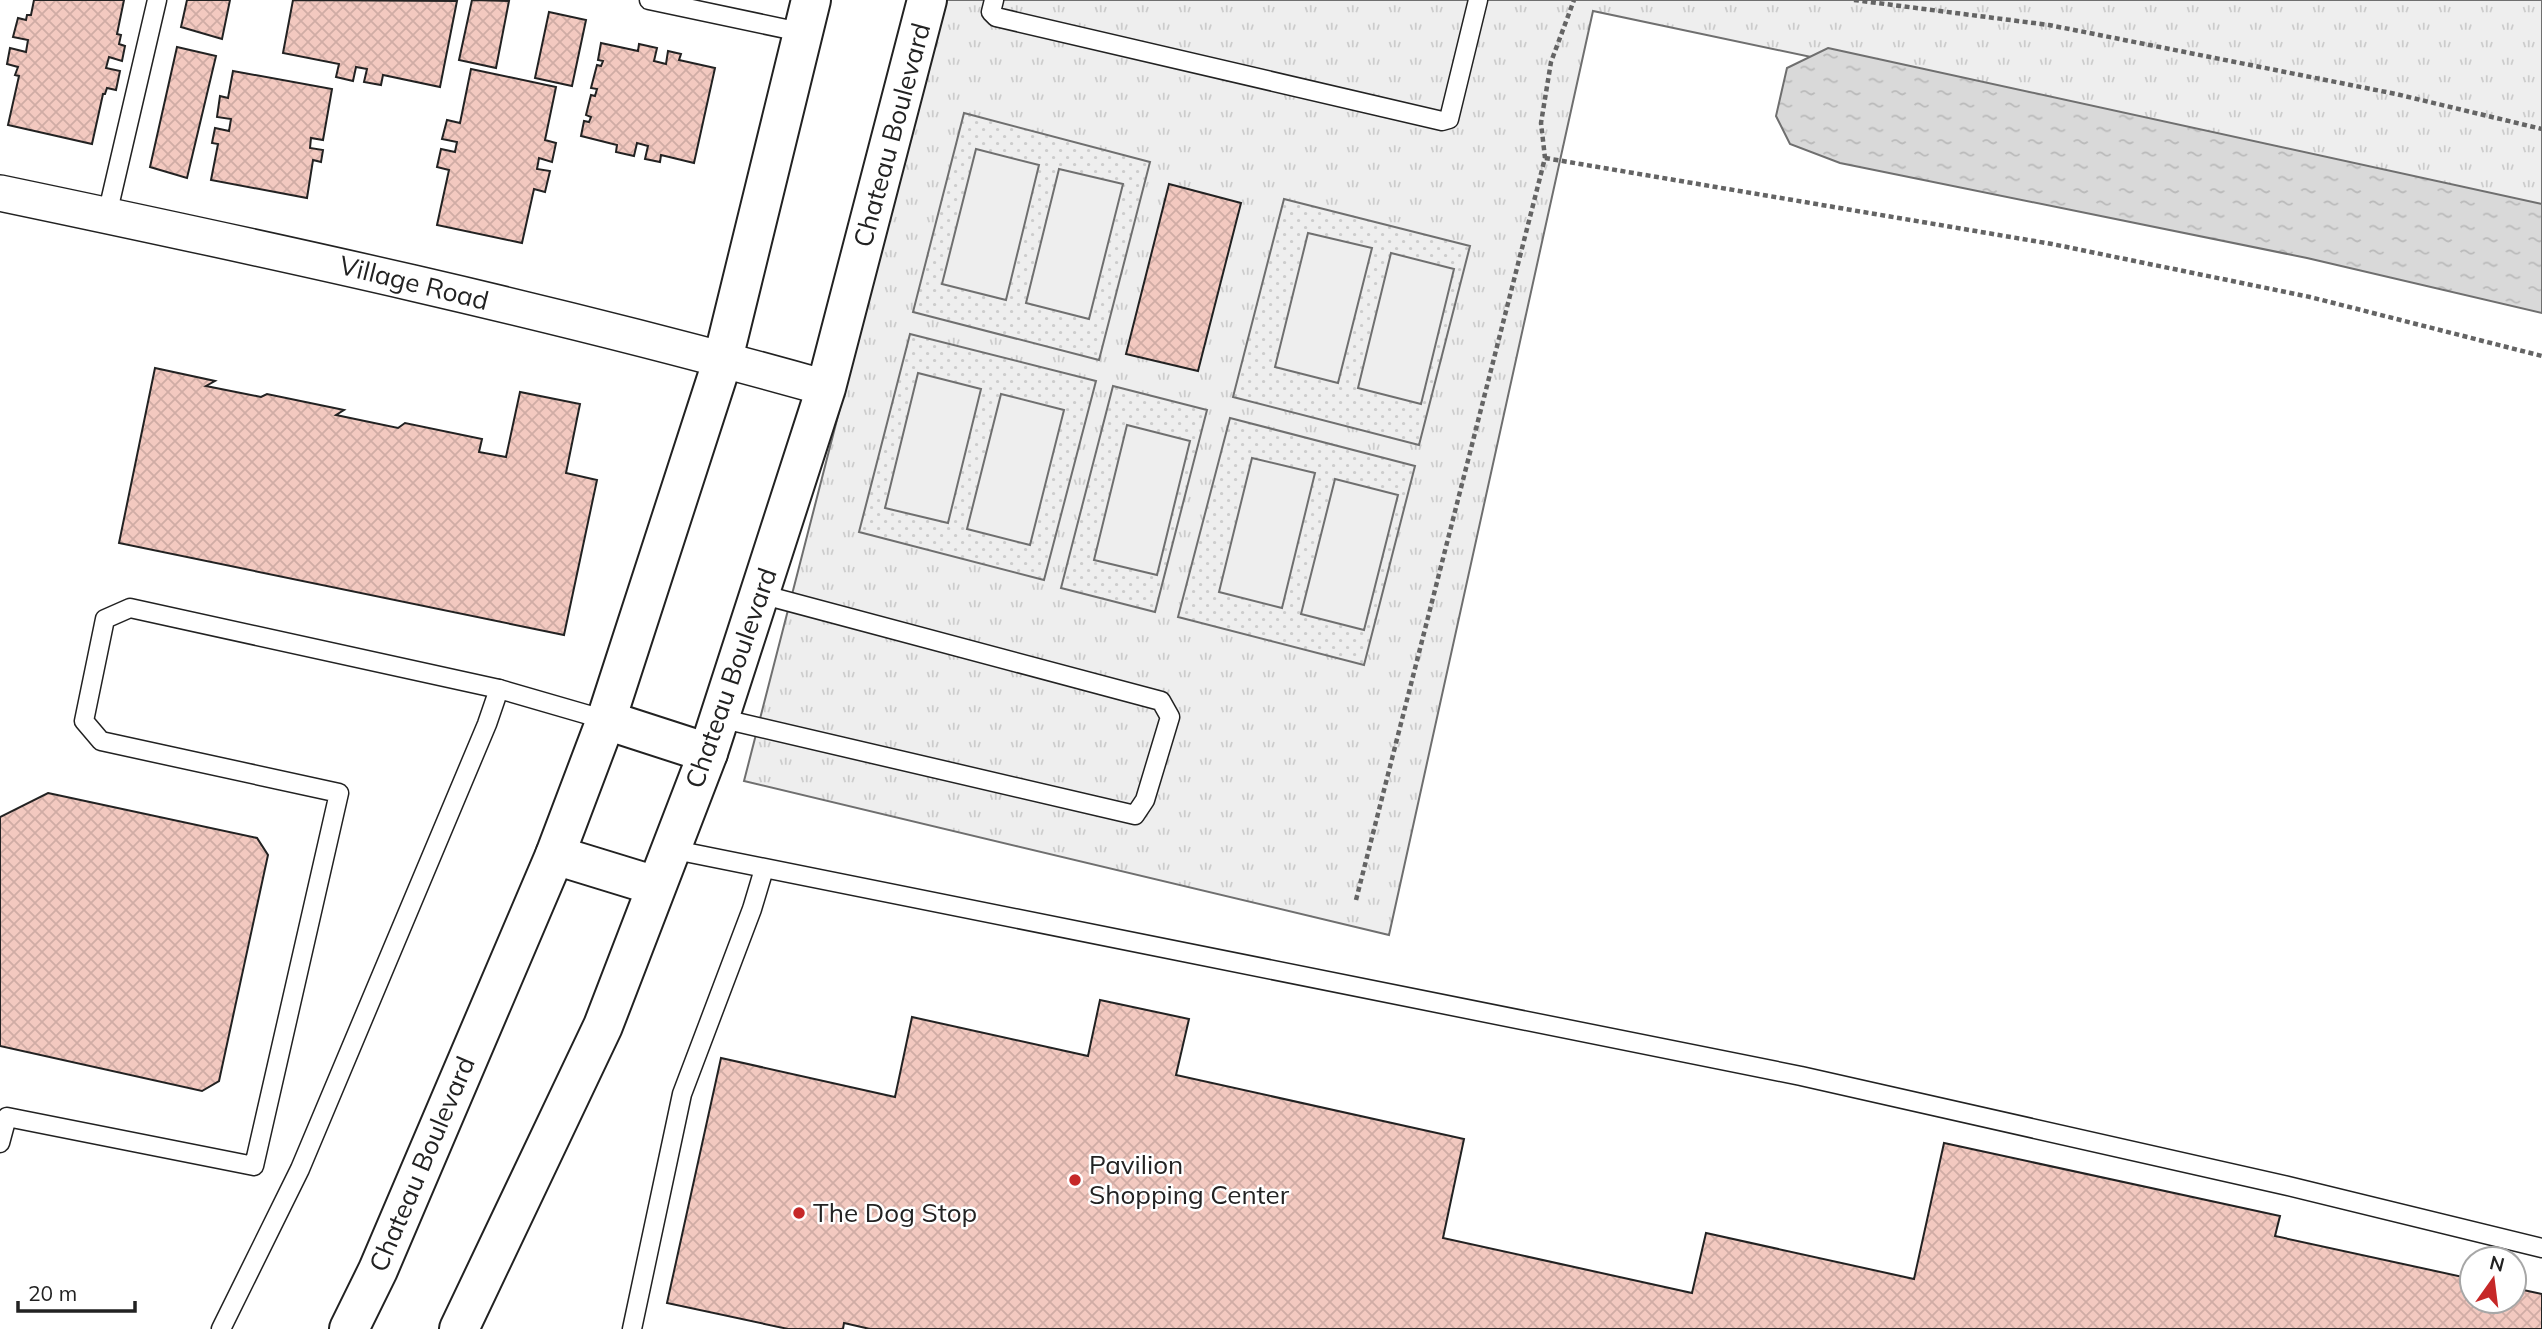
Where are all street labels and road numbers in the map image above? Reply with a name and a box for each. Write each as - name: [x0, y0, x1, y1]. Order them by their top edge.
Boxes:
- street label: Chateau Boulevard: [846, 19, 937, 251]
- street label: Village Road: [336, 248, 492, 317]
- street label: Chateau Boulevard: [677, 563, 784, 792]
- street label: Chateau Boulevard: [361, 1051, 482, 1276]

